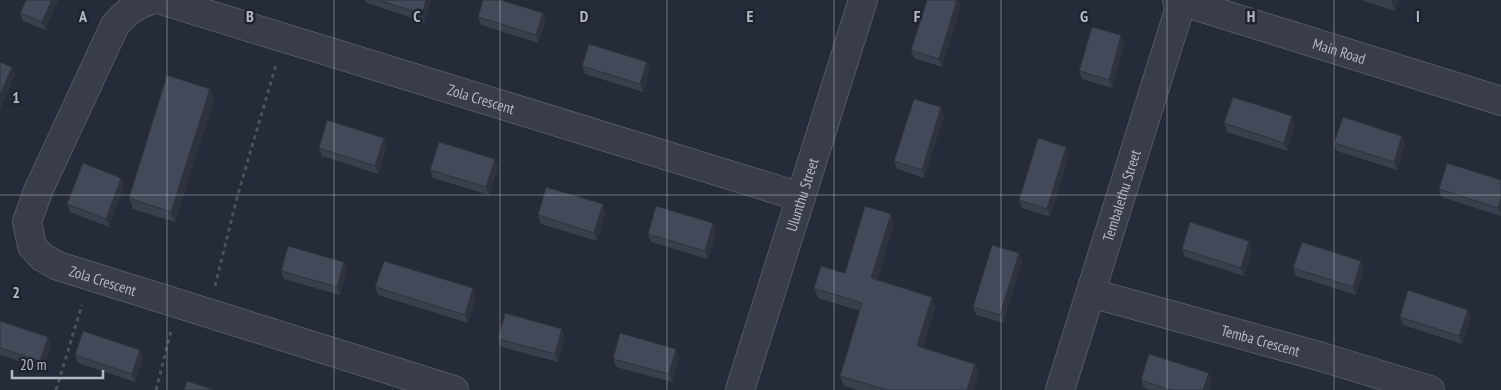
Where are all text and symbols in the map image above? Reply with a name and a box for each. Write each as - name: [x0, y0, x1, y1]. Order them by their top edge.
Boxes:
- text: A: [78, 6, 88, 26]
- text: B: [246, 6, 254, 26]
- text: C: [413, 6, 421, 26]
- text: D: [580, 6, 589, 26]
- text: E: [747, 6, 754, 26]
- text: F: [914, 6, 921, 26]
- text: G: [1080, 6, 1088, 26]
- text: H: [1247, 6, 1255, 26]
- text: I: [1416, 6, 1420, 26]
- street label: Main Road: [1311, 33, 1368, 68]
- street label: Zola Crescent: [445, 79, 517, 118]
- text: 1: [12, 87, 20, 107]
- street label: Tembalethu Street: [1098, 147, 1144, 243]
- street label: Ulunthu Street: [781, 155, 822, 234]
- street label: Zola Crescent: [67, 261, 139, 299]
- text: 2: [12, 282, 20, 302]
- street label: Temba Crescent: [1219, 320, 1302, 360]
- scale bar: [12, 348, 104, 380]
- text: 20 m: [20, 355, 46, 374]

